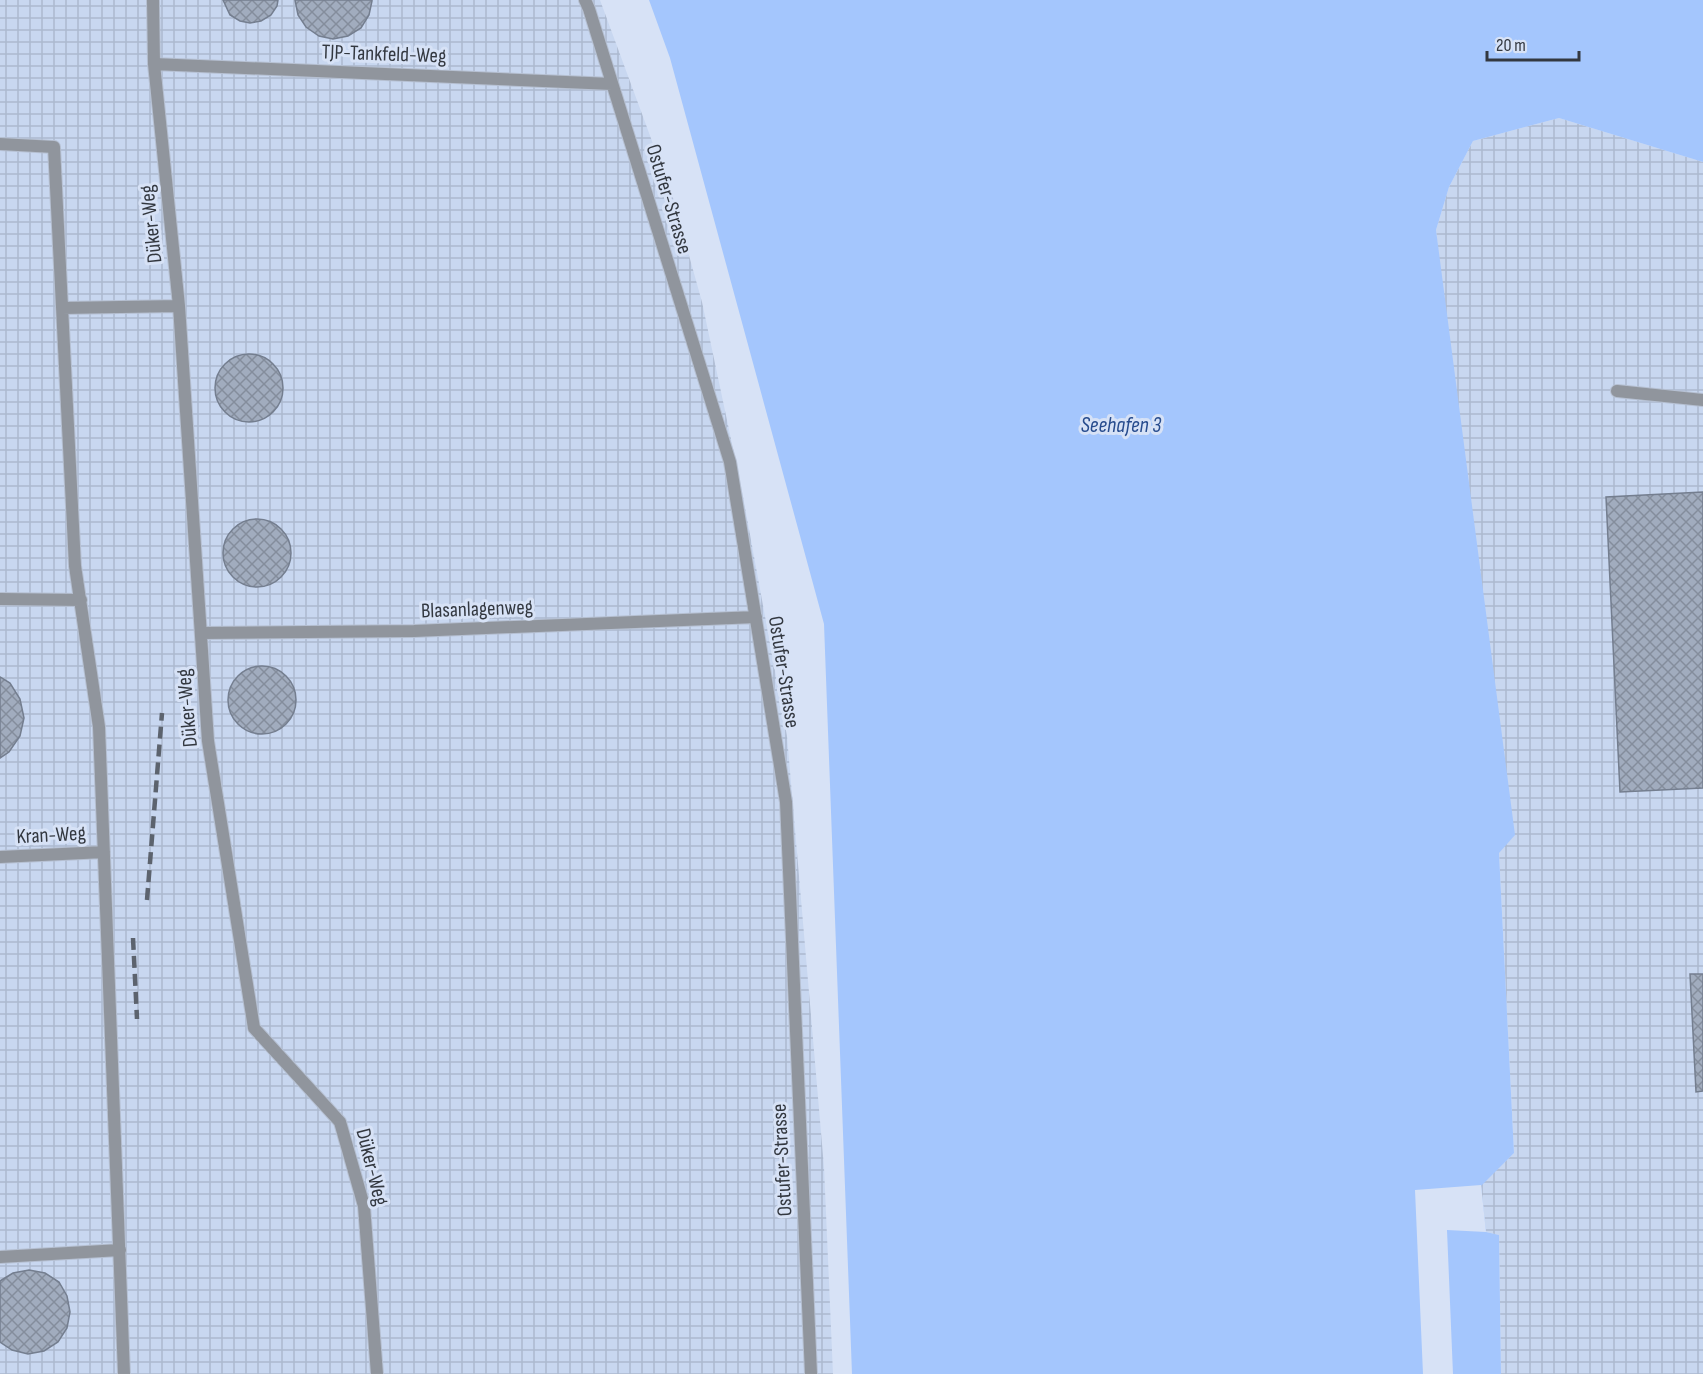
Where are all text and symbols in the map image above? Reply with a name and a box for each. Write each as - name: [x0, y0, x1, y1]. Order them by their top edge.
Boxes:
- scale bar: [1487, 24, 1578, 62]
- text: 20 m: [1496, 35, 1526, 56]
- street label: TJP-Tankfeld-Weg: [321, 39, 447, 69]
- street label: Ostufer-Strasse: [641, 141, 697, 257]
- street label: Düker-Weg: [134, 184, 168, 264]
- water label: Seehafen 3: [1081, 412, 1161, 439]
- street label: Blasanlagenweg: [421, 595, 533, 623]
- street label: Ostufer-Strasse: [763, 614, 805, 730]
- street label: Düker-Weg: [171, 668, 203, 748]
- street label: Kran-Weg: [16, 821, 86, 849]
- street label: Ostufer-Strasse: [767, 1103, 797, 1217]
- street label: Düker-Weg: [350, 1126, 394, 1208]

